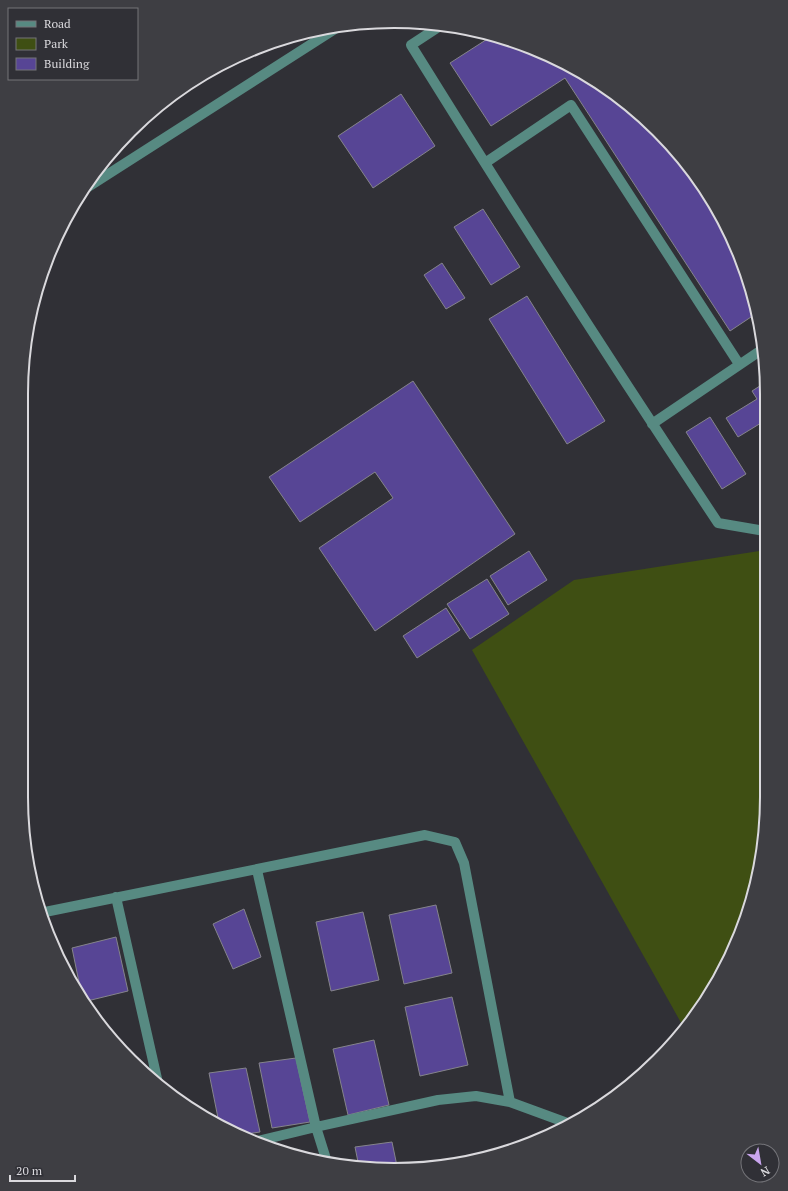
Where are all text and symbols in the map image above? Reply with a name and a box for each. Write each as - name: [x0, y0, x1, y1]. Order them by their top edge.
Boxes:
- legend: [8, 8, 138, 80]
- text: Road: [44, 16, 71, 31]
- text: Park: [44, 36, 69, 51]
- text: Building: [44, 56, 90, 71]
- north arrow: [740, 1143, 780, 1183]
- scale bar: [10, 1157, 75, 1183]
- text: 20 m: [16, 1163, 43, 1178]
- text: N: [757, 1163, 772, 1180]

